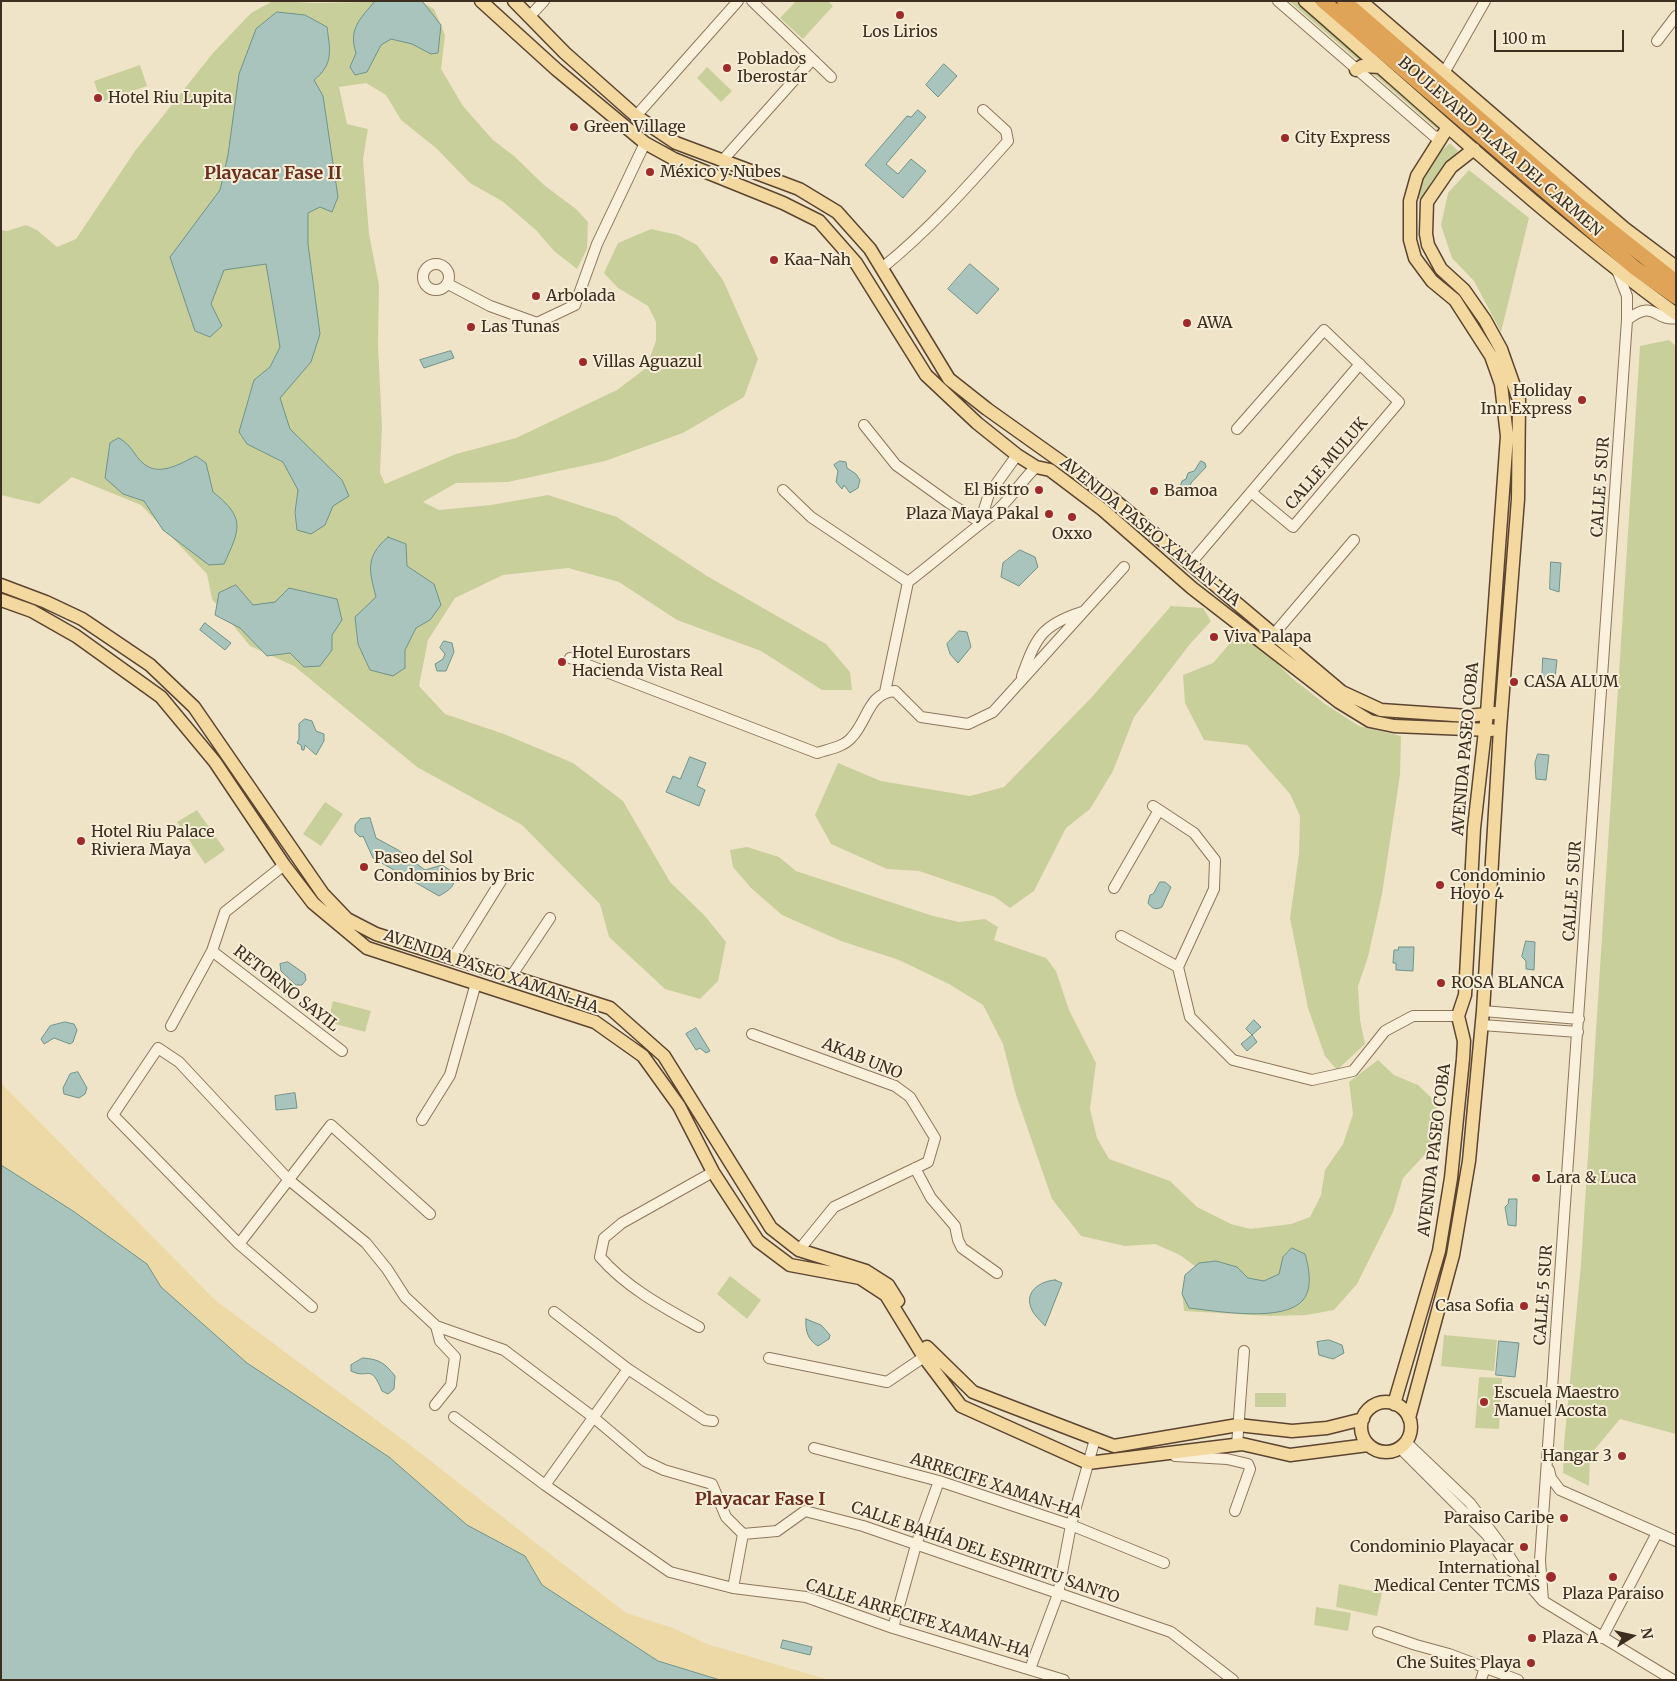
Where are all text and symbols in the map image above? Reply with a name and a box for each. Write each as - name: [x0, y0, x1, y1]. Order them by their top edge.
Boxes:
- marker: Los Lirios: [894, 9, 906, 21]
- scale bar: [1497, 20, 1627, 52]
- place label: Los Lirios: [862, 22, 938, 42]
- text: 100 m: [1502, 29, 1546, 48]
- place label: Poblados Iberostar: [737, 49, 807, 87]
- street label: BOULEVARD PLAYA DEL CARMEN: [1394, 53, 1606, 241]
- marker: Poblados Iberostar: [721, 62, 733, 74]
- place label: Hotel Riu Lupita: [108, 88, 232, 108]
- marker: Hotel Riu Lupita: [92, 92, 104, 104]
- place label: Green Village: [584, 117, 686, 137]
- marker: Green Village: [568, 121, 580, 133]
- place label: City Express: [1295, 128, 1390, 148]
- marker: City Express: [1279, 132, 1291, 144]
- place label: México y Nubes: [660, 162, 781, 182]
- district label: Playacar Fase II: [204, 163, 342, 185]
- marker: México y Nubes: [644, 166, 656, 178]
- place label: Kaa-Nah: [784, 250, 851, 270]
- marker: Kaa-Nah: [768, 254, 780, 266]
- place label: Arbolada: [546, 286, 615, 306]
- marker: Arbolada: [530, 290, 542, 302]
- place label: AWA: [1197, 313, 1233, 333]
- place label: Las Tunas: [481, 317, 560, 337]
- marker: AWA: [1181, 317, 1193, 329]
- marker: Las Tunas: [465, 321, 477, 333]
- place label: Villas Aguazul: [593, 352, 702, 372]
- marker: Villas Aguazul: [577, 356, 589, 368]
- place label: Holiday Inn Express: [1481, 381, 1572, 419]
- marker: Holiday Inn Express: [1576, 394, 1588, 406]
- street label: CALLE MULUK: [1282, 414, 1372, 514]
- street label: CALLE 5 SUR: [1588, 436, 1614, 538]
- street label: AVENIDA PASEO XAMAN-HA: [1056, 453, 1244, 611]
- place label: El Bistro: [964, 480, 1029, 500]
- place label: Bamoa: [1164, 481, 1218, 501]
- marker: El Bistro: [1033, 484, 1045, 496]
- marker: Bamoa: [1148, 485, 1160, 497]
- place label: Plaza Maya Pakal: [906, 504, 1039, 524]
- marker: Plaza Maya Pakal: [1043, 508, 1055, 520]
- marker: Oxxo: [1066, 511, 1078, 523]
- place label: Oxxo: [1052, 524, 1092, 544]
- place label: Viva Palapa: [1224, 627, 1312, 647]
- marker: Viva Palapa: [1208, 631, 1220, 643]
- place label: Hotel Eurostars Hacienda Vista Real: [572, 643, 723, 681]
- marker: Hotel Eurostars Hacienda Vista Real: [556, 656, 568, 668]
- street label: AVENIDA PASEO COBA: [1449, 661, 1483, 837]
- place label: CASA ALUM: [1524, 672, 1619, 692]
- marker: CASA ALUM: [1508, 676, 1520, 688]
- place label: Hotel Riu Palace Riviera Maya: [91, 822, 215, 860]
- marker: Hotel Riu Palace Riviera Maya: [75, 835, 87, 847]
- street label: CALLE 5 SUR: [1560, 840, 1586, 942]
- place label: Paseo del Sol Condominios by Bric: [374, 848, 535, 886]
- marker: Paseo del Sol Condominios by Bric: [358, 861, 370, 873]
- place label: Condominio Hoyo 4: [1450, 866, 1545, 904]
- marker: Condominio Hoyo 4: [1434, 879, 1446, 891]
- street label: AVENIDA PASEO XAMAN-HA: [381, 926, 601, 1018]
- street label: RETORNO SAYIL: [229, 942, 343, 1036]
- place label: ROSA BLANCA: [1451, 973, 1564, 993]
- marker: ROSA BLANCA: [1435, 977, 1447, 989]
- street label: AKAB UNO: [819, 1034, 905, 1084]
- street label: AVENIDA PASEO COBA: [1415, 1062, 1455, 1238]
- place label: Lara & Luca: [1546, 1168, 1637, 1188]
- marker: Lara & Luca: [1530, 1172, 1542, 1184]
- street label: CALLE 5 SUR: [1531, 1244, 1557, 1346]
- place label: Casa Sofia: [1435, 1296, 1514, 1316]
- marker: Casa Sofia: [1518, 1300, 1530, 1312]
- place label: Escuela Maestro Manuel Acosta: [1494, 1383, 1619, 1421]
- marker: Escuela Maestro Manuel Acosta: [1478, 1396, 1490, 1408]
- place label: Hangar 3: [1542, 1446, 1612, 1466]
- street label: ARRECIFE XAMAN-HA: [908, 1449, 1084, 1523]
- marker: Hangar 3: [1616, 1450, 1628, 1462]
- district label: Playacar Fase I: [695, 1489, 825, 1511]
- street label: CALLE BAHÍA DEL ESPIRITU SANTO: [848, 1498, 1122, 1608]
- place label: Paraiso Caribe: [1444, 1508, 1554, 1528]
- marker: Paraiso Caribe: [1558, 1512, 1570, 1524]
- place label: Condominio Playacar: [1350, 1537, 1514, 1557]
- marker: Condominio Playacar: [1518, 1541, 1530, 1553]
- place label: International Medical Center TCMS: [1374, 1558, 1540, 1596]
- marker: International Medical Center TCMS: [1544, 1570, 1558, 1584]
- marker: Plaza Paraiso: [1607, 1571, 1619, 1583]
- street label: CALLE ARRECIFE XAMAN-HA: [803, 1576, 1033, 1662]
- place label: Plaza Paraiso: [1562, 1584, 1664, 1604]
- north arrow: [1607, 1611, 1657, 1661]
- text: N: [1637, 1626, 1657, 1640]
- place label: Plaza A: [1542, 1628, 1598, 1648]
- marker: Plaza A: [1526, 1632, 1538, 1644]
- place label: Che Suites Playa: [1396, 1653, 1521, 1673]
- marker: Che Suites Playa: [1525, 1657, 1537, 1669]

